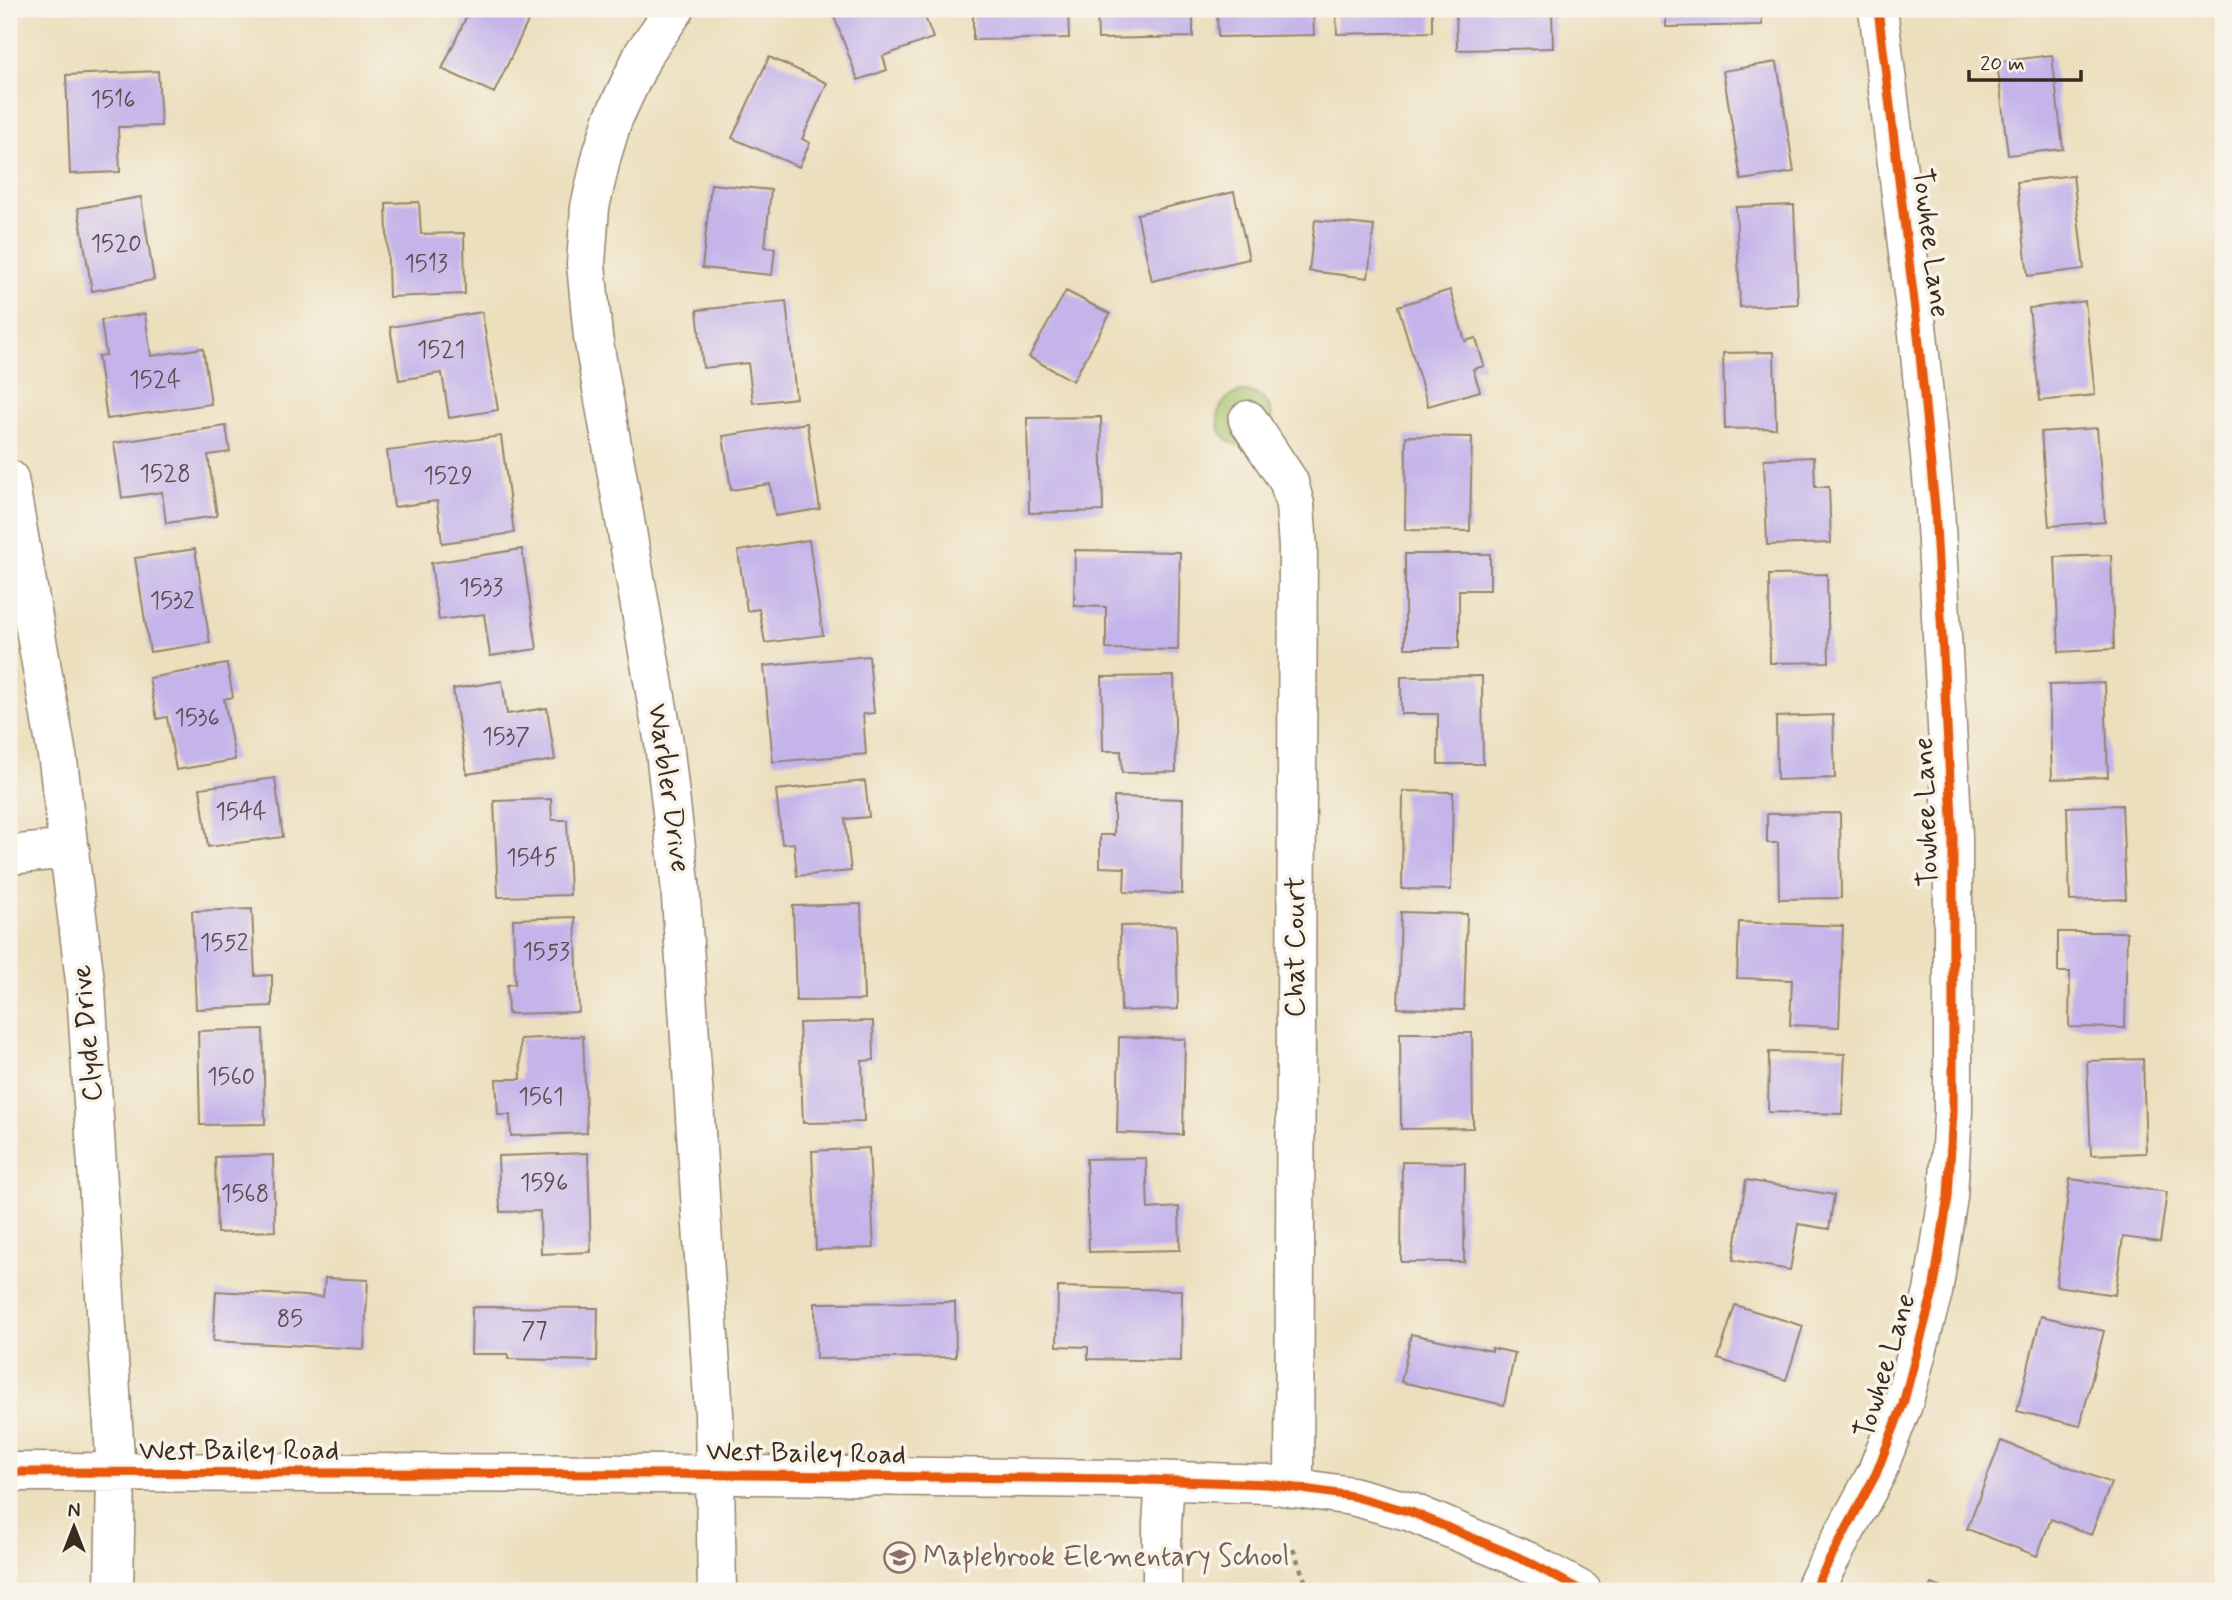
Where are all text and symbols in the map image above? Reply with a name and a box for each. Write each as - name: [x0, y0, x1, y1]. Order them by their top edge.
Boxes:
- scale bar: [1969, 38, 2082, 82]
- text: 20 m: [1980, 50, 2025, 78]
- house number: 1516: [90, 85, 136, 116]
- street label: Towhee Lane: [1903, 166, 1957, 320]
- house number: 1520: [90, 229, 142, 260]
- house number: 1513: [404, 249, 448, 280]
- house number: 1521: [417, 335, 465, 366]
- house number: 1524: [129, 365, 181, 396]
- house number: 1528: [139, 459, 191, 490]
- house number: 1529: [423, 461, 473, 492]
- house number: 1533: [459, 573, 503, 604]
- house number: 1532: [149, 586, 195, 617]
- street label: Warbler Drive: [638, 701, 698, 875]
- house number: 1536: [174, 703, 220, 734]
- house number: 1537: [482, 722, 530, 753]
- street label: Towhee Lane: [1906, 737, 1948, 887]
- house number: 1544: [215, 797, 267, 828]
- house number: 1545: [506, 843, 558, 874]
- street label: Chat Court: [1278, 877, 1315, 1017]
- house number: 1552: [200, 928, 249, 959]
- house number: 1553: [522, 937, 570, 968]
- street label: Clyde Drive: [64, 963, 112, 1103]
- house number: 1560: [207, 1062, 255, 1093]
- house number: 1561: [518, 1082, 564, 1113]
- house number: 1596: [520, 1168, 568, 1199]
- house number: 1568: [221, 1179, 269, 1210]
- street label: Towhee Lane: [1846, 1289, 1926, 1443]
- house number: 85: [277, 1304, 303, 1335]
- house number: 77: [521, 1316, 547, 1347]
- street label: West Bailey Road: [139, 1433, 339, 1470]
- street label: West Bailey Road: [706, 1434, 906, 1474]
- north arrow: [38, 1492, 108, 1562]
- text: N: [68, 1499, 80, 1524]
- place label: Maplebrook Elementary School: [923, 1539, 1290, 1576]
- school or university icon: Maplebrook Elementary School: [883, 1540, 917, 1574]

